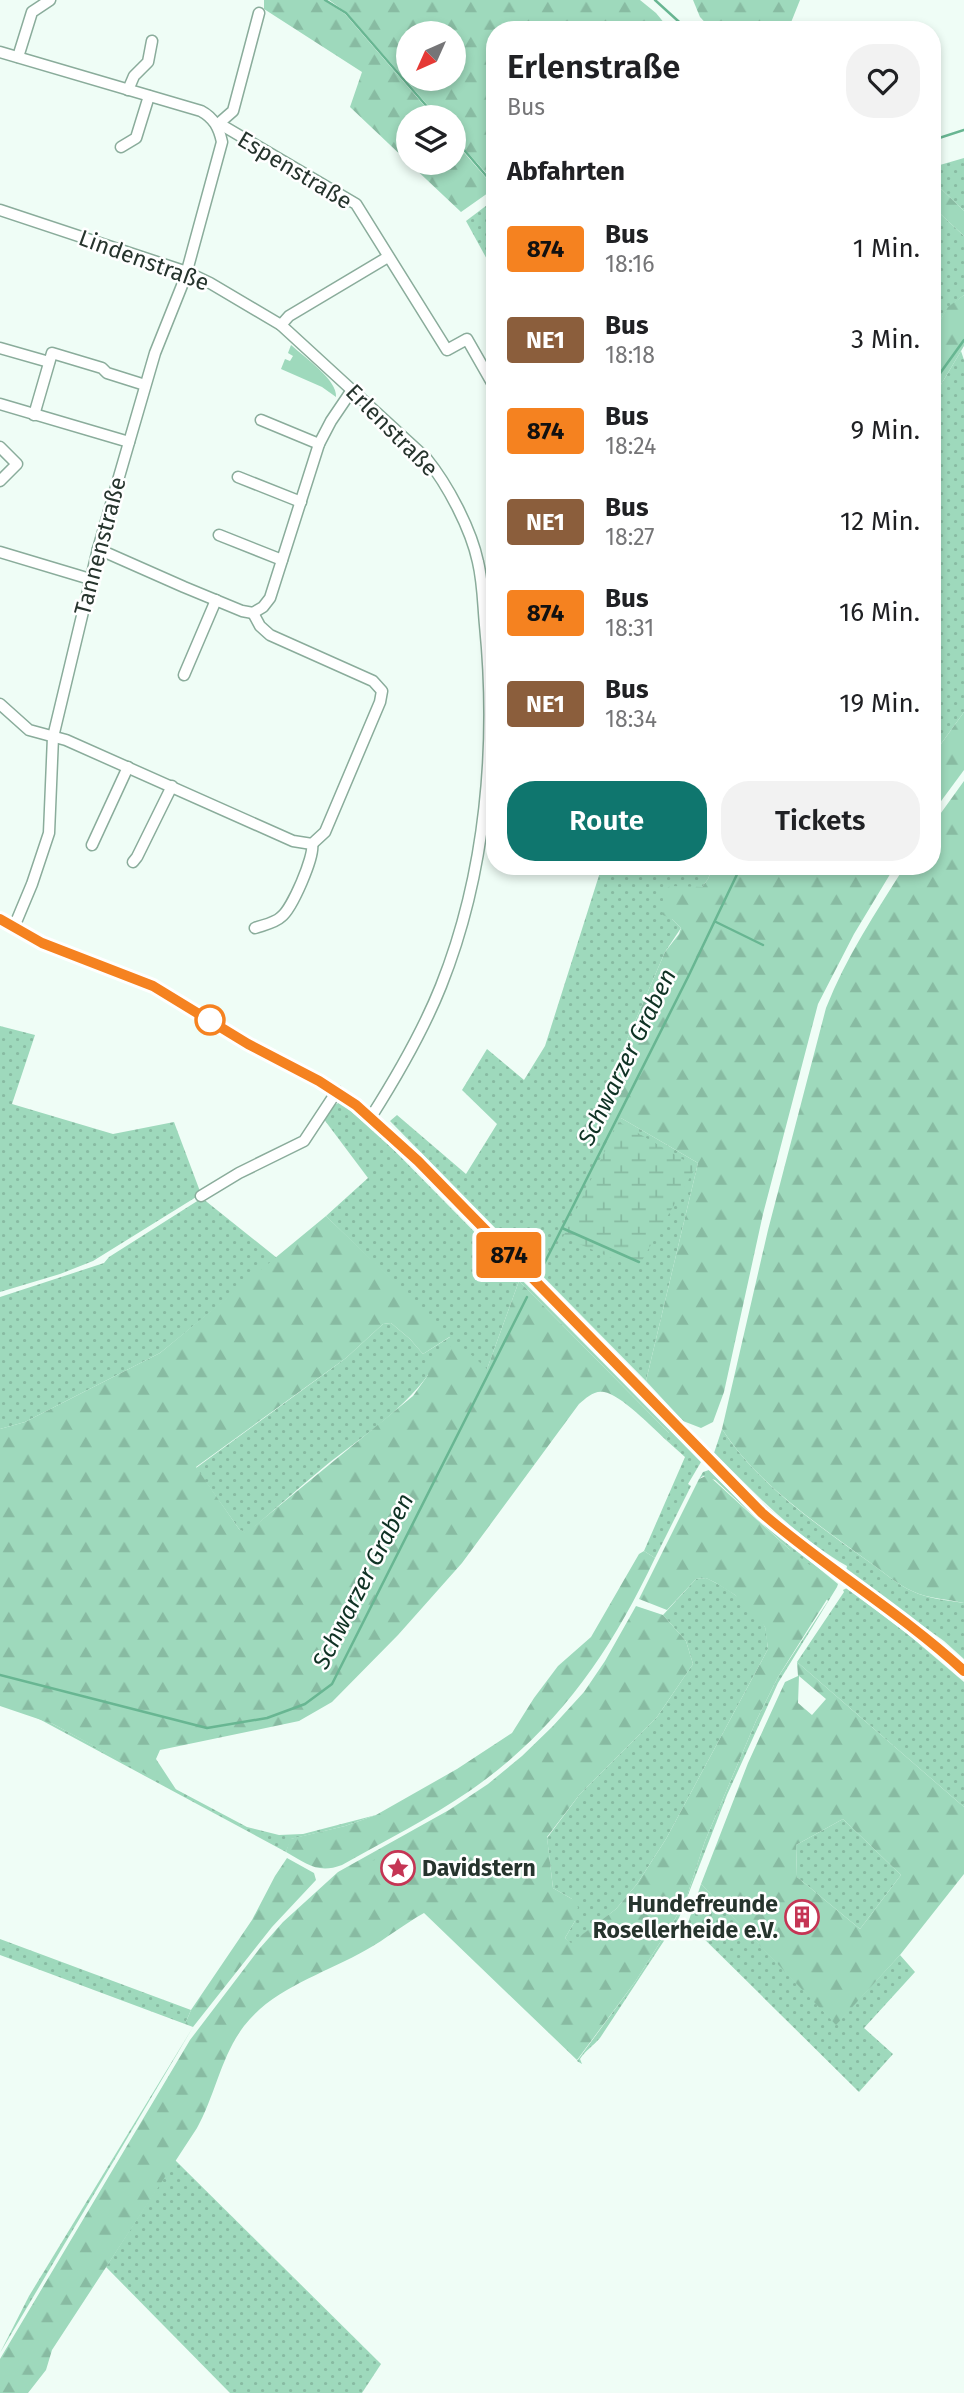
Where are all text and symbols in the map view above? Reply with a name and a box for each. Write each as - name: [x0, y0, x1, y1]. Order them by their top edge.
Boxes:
- north arrow: [396, 21, 466, 91]
- map controls: [396, 21, 466, 175]
- button: heart: [846, 44, 920, 118]
- text: Erlenstraße: [507, 47, 681, 87]
- text: Bus: [507, 93, 545, 121]
- button: layers: [396, 105, 466, 175]
- street label: Espenstraße: [233, 125, 357, 215]
- text: Abfahrten: [507, 156, 625, 187]
- text: Bus: [605, 219, 648, 250]
- street label: Lindenstraße: [75, 223, 213, 297]
- text: 1 Min.: [853, 233, 920, 264]
- text: 874: [527, 235, 564, 263]
- text: 18:16: [605, 250, 654, 278]
- text: Bus: [605, 310, 648, 341]
- text: 3 Min.: [851, 324, 920, 355]
- text: NE1: [526, 326, 565, 354]
- text: 18:18: [605, 341, 655, 369]
- street label: Erlenstraße: [340, 378, 444, 482]
- text: Bus: [605, 401, 648, 432]
- text: 9 Min.: [850, 415, 920, 446]
- text: 874: [527, 417, 564, 445]
- text: 18:24: [605, 432, 656, 460]
- street label: Tannenstraße: [68, 474, 132, 618]
- text: Bus: [605, 492, 648, 523]
- text: 12 Min.: [840, 506, 920, 537]
- text: NE1: [526, 508, 565, 536]
- text: 18:27: [605, 523, 655, 551]
- text: Bus: [605, 583, 648, 614]
- text: 16 Min.: [839, 597, 920, 628]
- text: 874: [527, 599, 564, 627]
- text: 18:31: [605, 614, 654, 642]
- text: Bus: [605, 674, 648, 705]
- text: 19 Min.: [839, 688, 920, 719]
- text: NE1: [526, 690, 565, 718]
- text: 18:34: [605, 705, 657, 733]
- button: Route: [507, 781, 707, 861]
- button: Tickets: [721, 781, 920, 861]
- water label: Schwarzer Graben: [572, 964, 682, 1151]
- unlabelled marker: [195, 1005, 225, 1035]
- line badge: 874: [469, 1232, 549, 1278]
- text: 874: [490, 1241, 528, 1269]
- water label: Schwarzer Graben: [306, 1489, 419, 1674]
- place icon: Davidstern: [379, 1849, 417, 1887]
- place label: Davidstern: [422, 1854, 536, 1882]
- place label: Hundefreunde Rosellerheide e.V.: [593, 1890, 778, 1944]
- building icon: Hundefreunde Rosellerheide e.V.: [783, 1898, 821, 1936]

